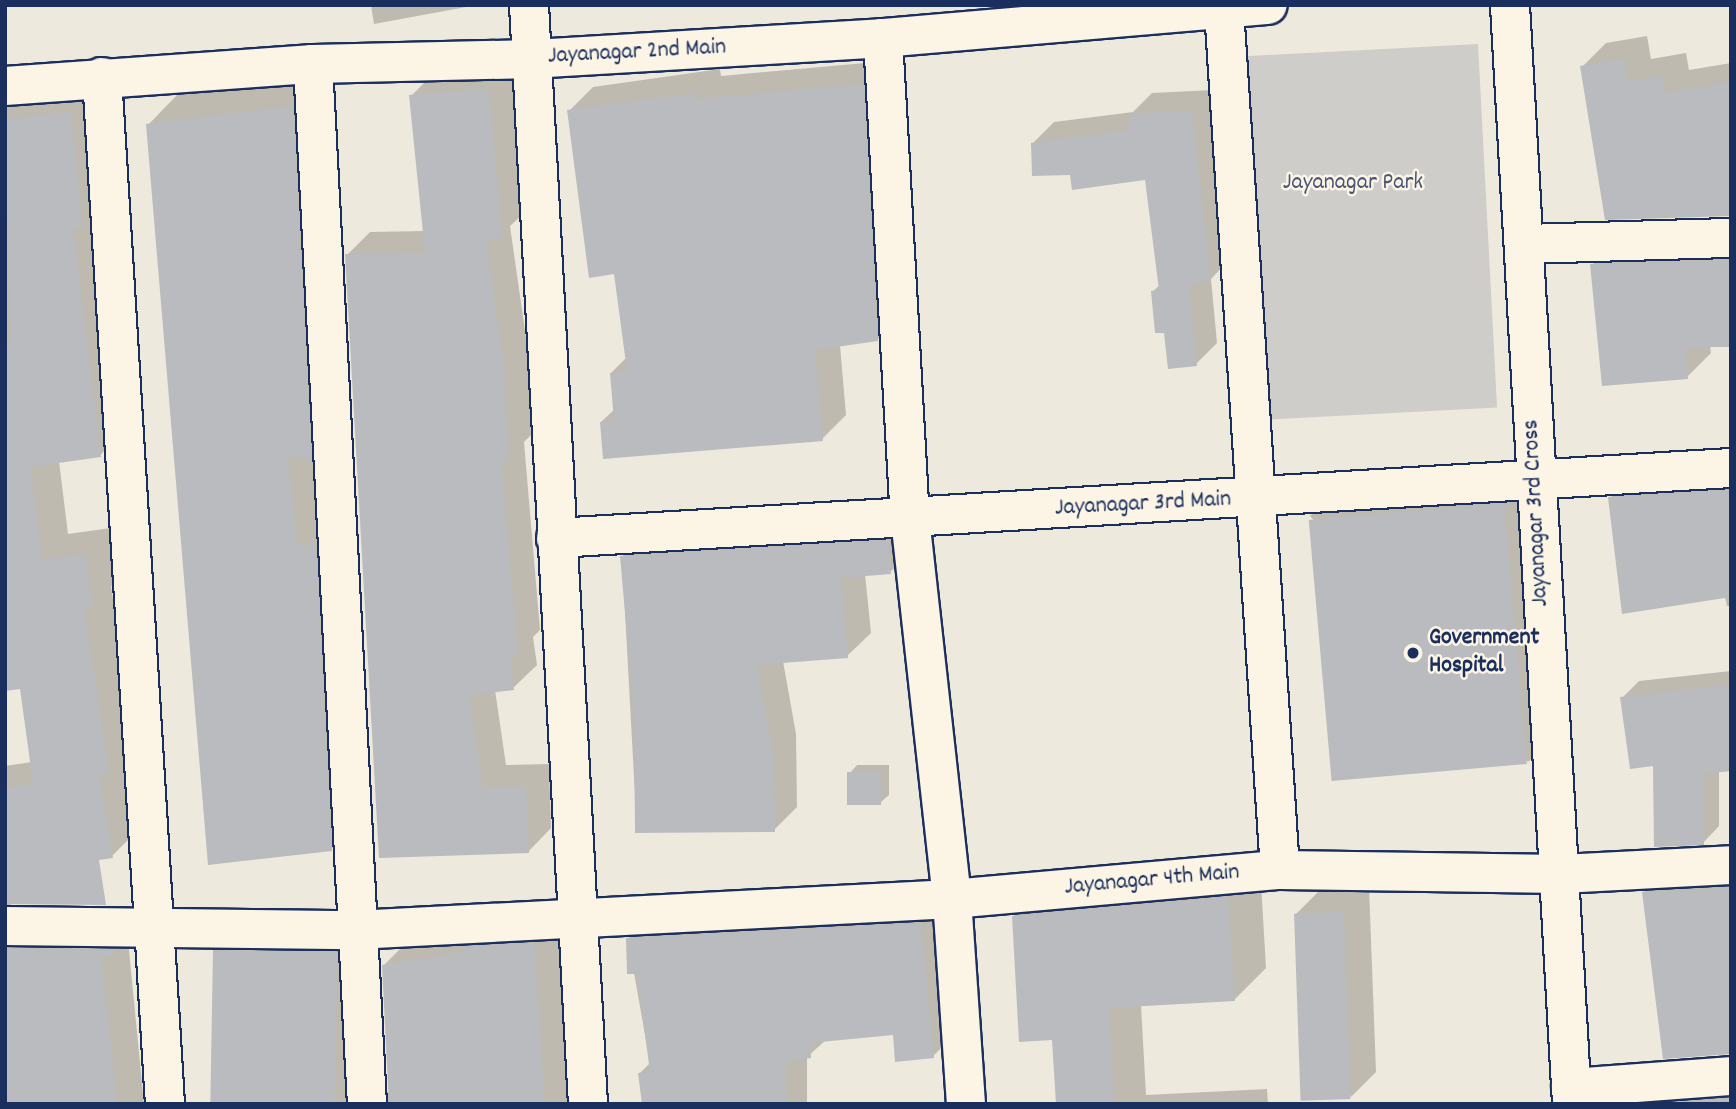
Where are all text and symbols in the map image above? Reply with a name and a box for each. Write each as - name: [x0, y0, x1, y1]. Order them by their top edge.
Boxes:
- street label: Jayanagar 2nd Main: [547, 34, 727, 72]
- park label: Jayanagar Park: [1283, 170, 1423, 198]
- street label: Jayanagar 3rd Cross: [1518, 419, 1556, 607]
- street label: Jayanagar 3rd Main: [1054, 486, 1232, 524]
- place label: Government Hospital: [1429, 625, 1539, 681]
- marker: Government Hospital: [1403, 643, 1423, 663]
- street label: Jayanagar 4th Main: [1063, 859, 1241, 903]

